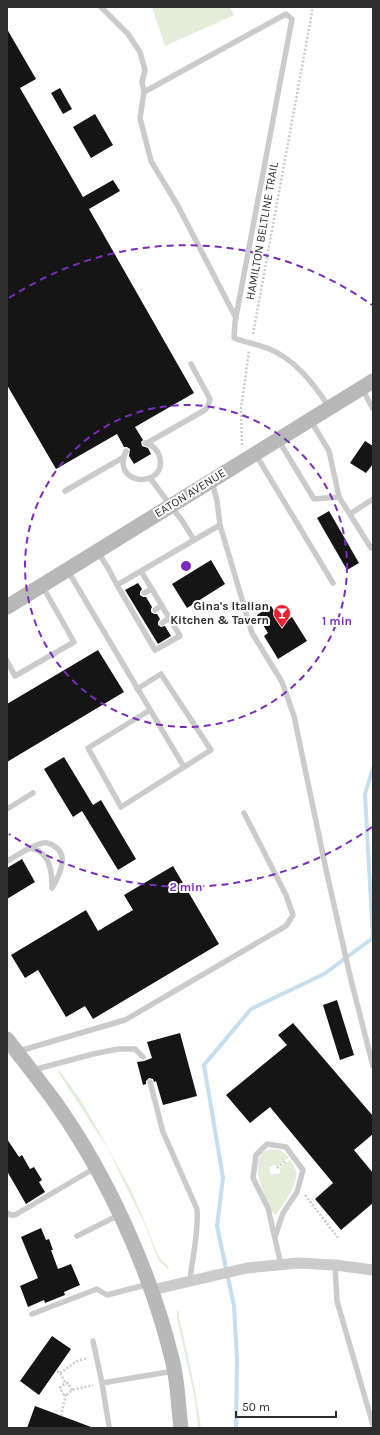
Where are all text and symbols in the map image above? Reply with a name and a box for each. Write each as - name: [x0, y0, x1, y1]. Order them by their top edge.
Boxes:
- street label: HAMILTON BELTLINE TRAIL: [243, 161, 281, 301]
- street label: EATON AVENUE: [152, 466, 228, 520]
- centre of rings: [179, 559, 193, 573]
- place label: Gina's Italian Kitchen & Tavern: [170, 599, 269, 627]
- bar icon: Gina's Italian Kitchen & Tavern: [272, 603, 292, 628]
- text: 1 min: [322, 614, 352, 628]
- text: 2 min: [169, 880, 203, 894]
- scale bar: [236, 1393, 336, 1419]
- text: 50 m: [242, 1400, 270, 1414]

